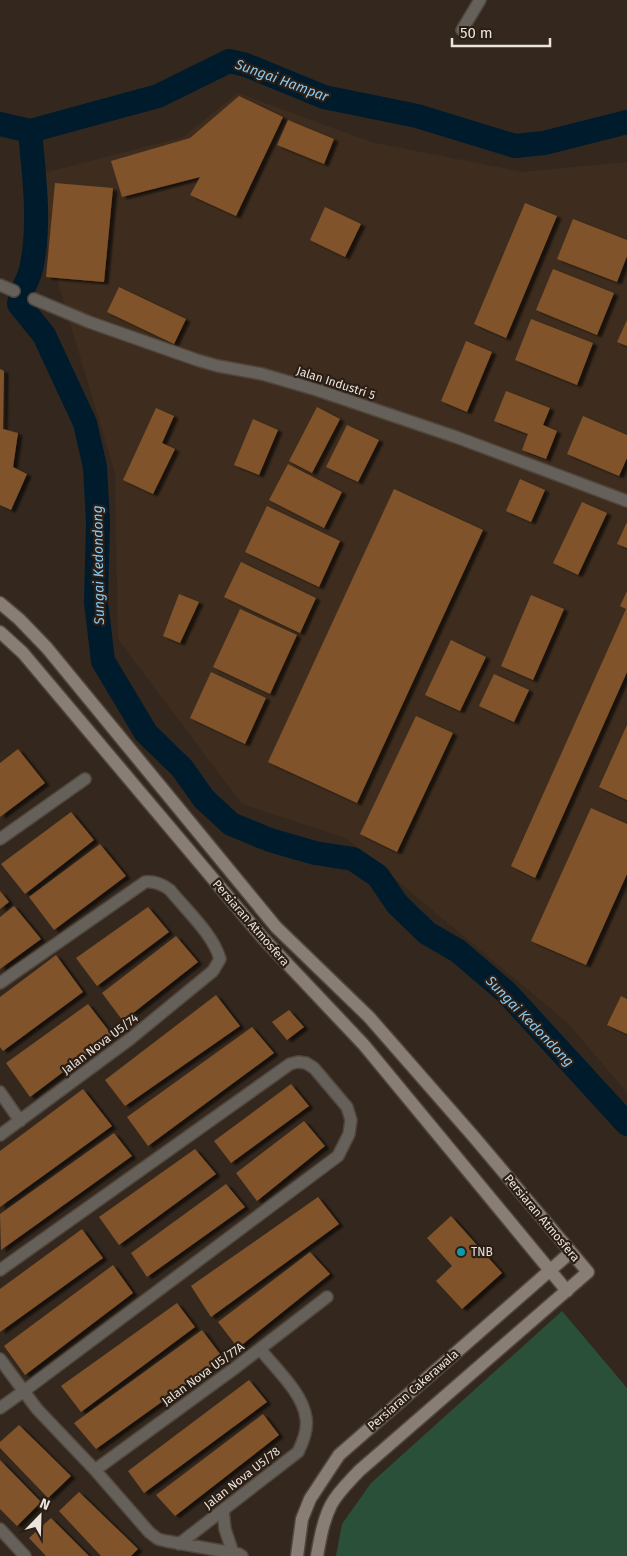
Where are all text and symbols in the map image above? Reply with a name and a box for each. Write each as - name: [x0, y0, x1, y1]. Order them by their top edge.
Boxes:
- scale bar: [452, 15, 550, 47]
- text: 50 m: [460, 24, 493, 42]
- water label: Sungai Hampar: [232, 55, 331, 105]
- street label: Jalan Industri 5: [295, 364, 377, 402]
- water label: Sungai Kedondong: [89, 505, 108, 626]
- street label: Persiaran Atmosfera: [210, 877, 292, 969]
- water label: Sungai Kedondong: [481, 972, 577, 1070]
- street label: Jalan Nova U5/74: [59, 1010, 141, 1077]
- street label: Persiaran Atmosfera: [501, 1172, 583, 1264]
- place label: TNB: [471, 1245, 493, 1259]
- marker: TNB: [455, 1246, 467, 1258]
- street label: Jalan Nova U5/77A: [159, 1339, 247, 1408]
- street label: Persiaran Cakerawala: [365, 1347, 461, 1433]
- street label: Jalan Nova U5/78: [201, 1444, 283, 1512]
- north arrow: [15, 1491, 65, 1541]
- text: N: [37, 1495, 52, 1514]

